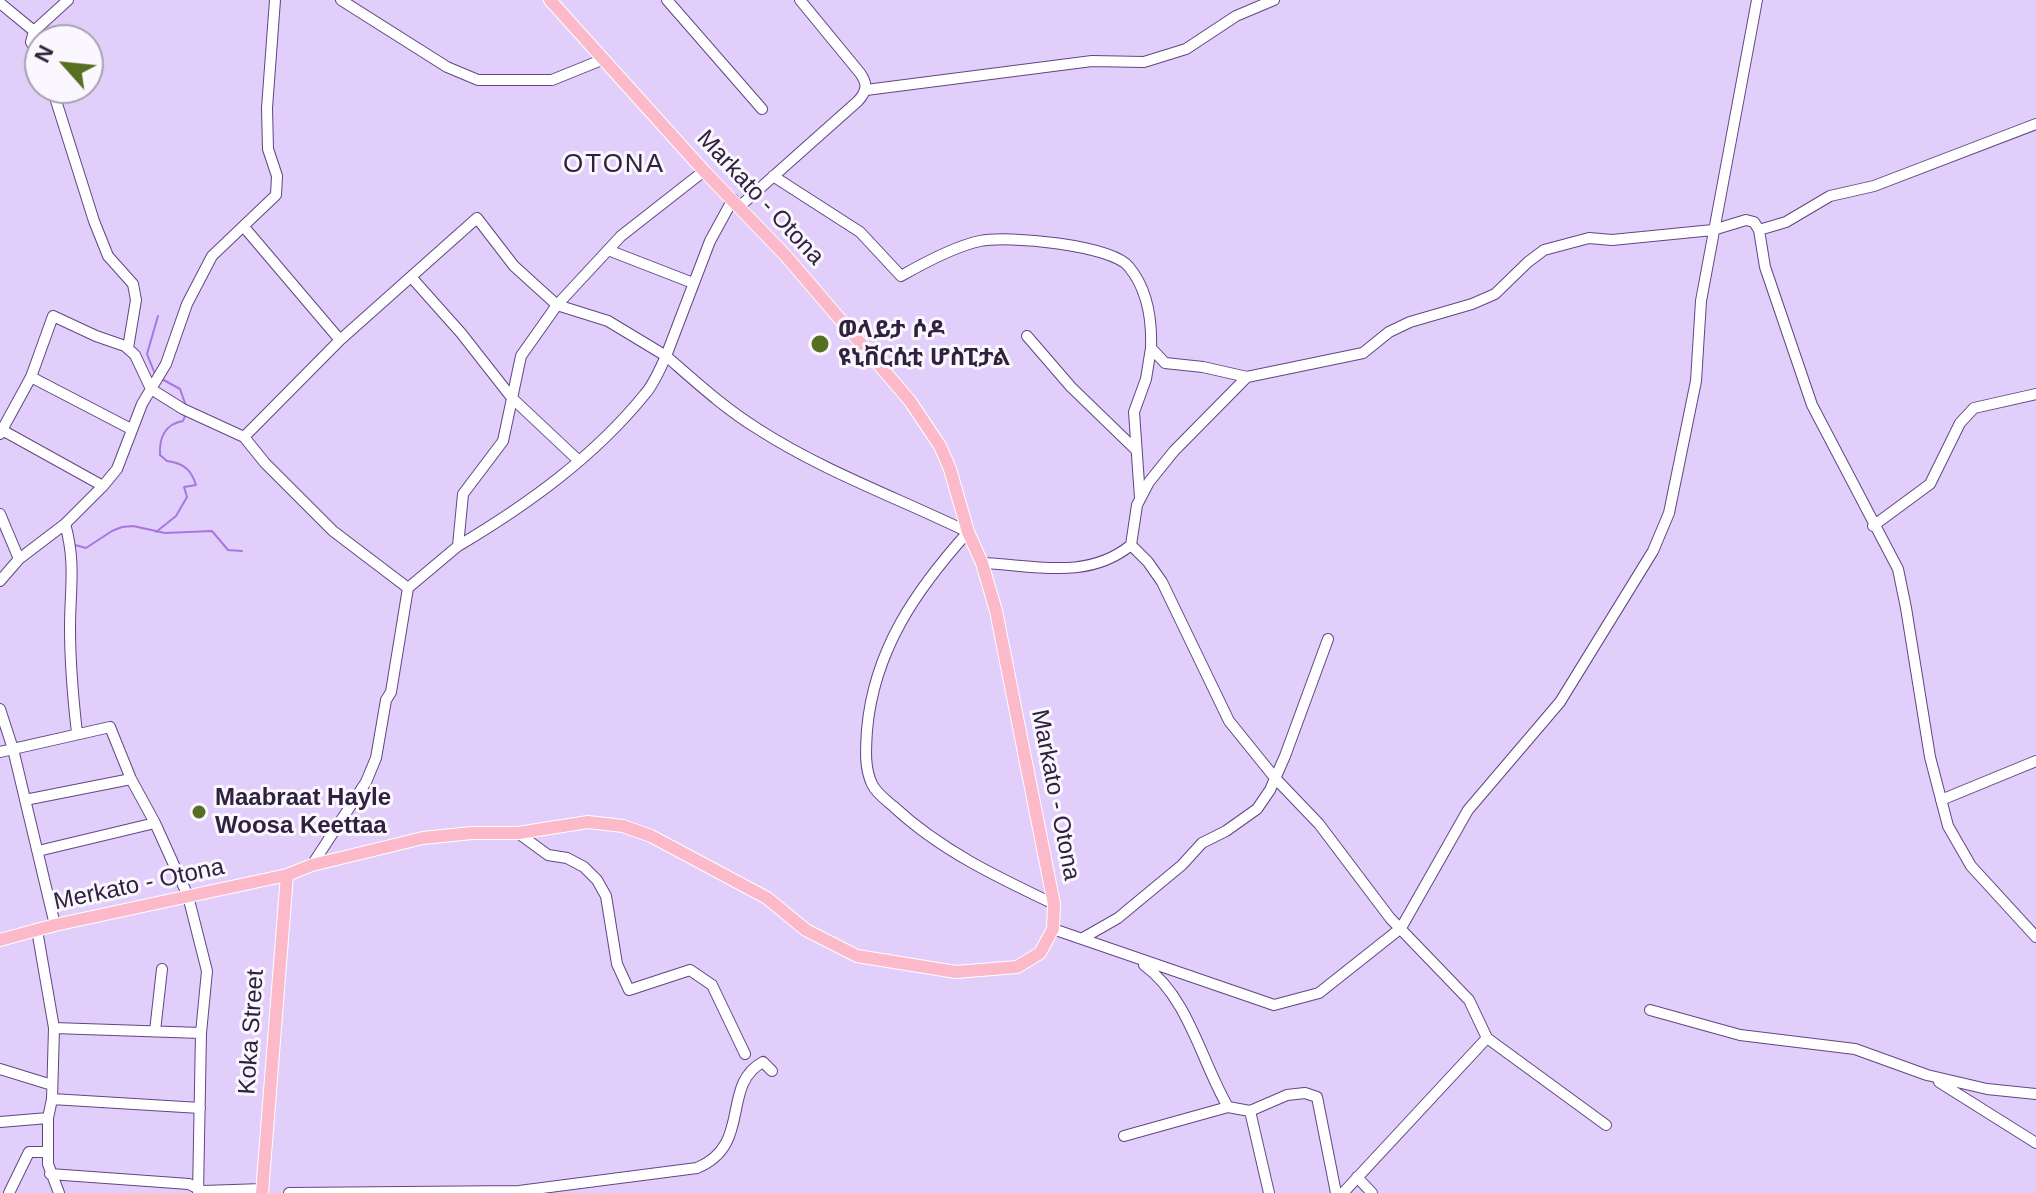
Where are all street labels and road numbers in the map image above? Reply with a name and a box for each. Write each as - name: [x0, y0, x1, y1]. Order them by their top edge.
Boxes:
- street label: Markato - Otona: [690, 125, 830, 271]
- street label: Markato - Otona: [1024, 707, 1086, 883]
- street label: Merkato - Otona: [51, 853, 227, 917]
- street label: Koka Street: [233, 968, 271, 1096]

